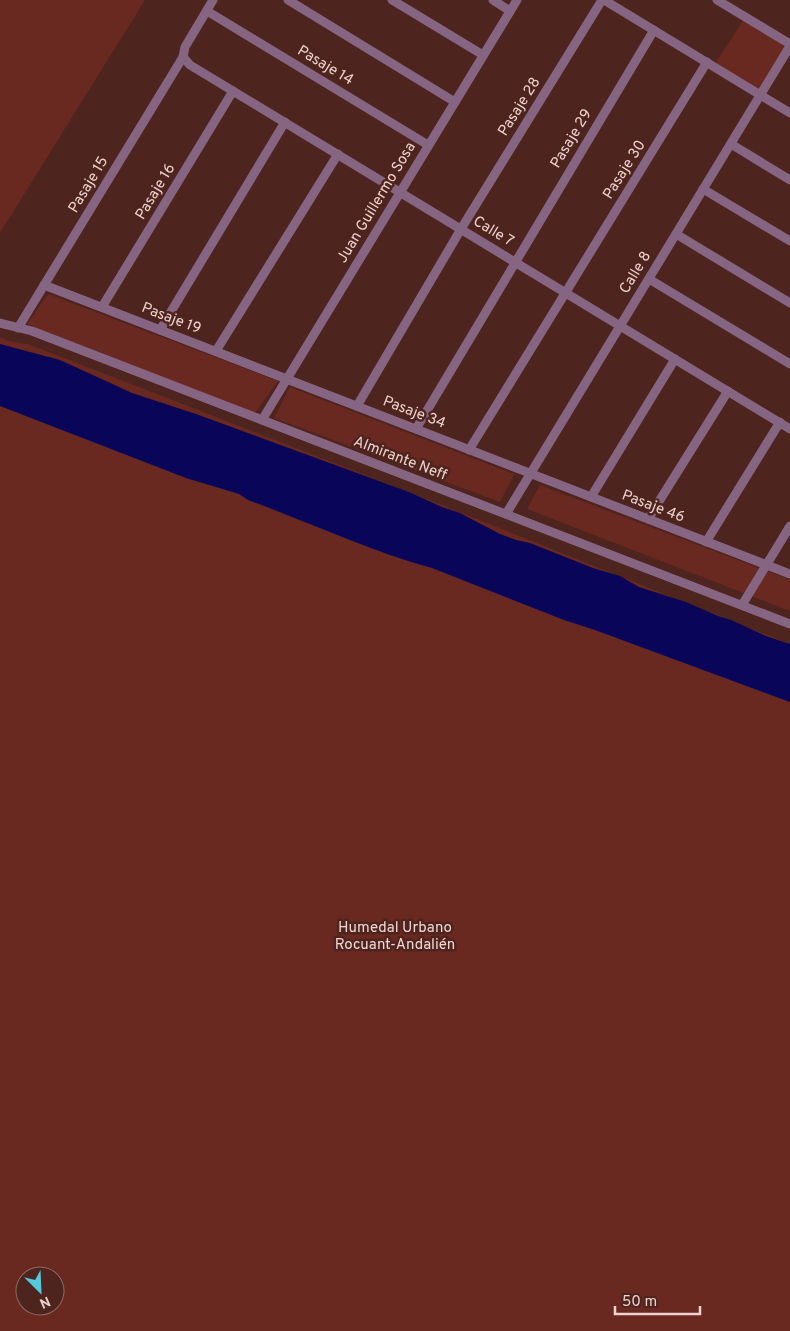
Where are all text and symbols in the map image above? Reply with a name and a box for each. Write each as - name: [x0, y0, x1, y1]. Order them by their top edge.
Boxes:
- street label: Pasaje 14: [293, 42, 357, 90]
- street label: Pasaje 28: [494, 74, 546, 140]
- street label: Pasaje 29: [547, 106, 597, 172]
- street label: Pasaje 30: [599, 137, 651, 203]
- street label: Juan Guillermo Sosa: [333, 139, 421, 267]
- street label: Pasaje 15: [65, 153, 113, 217]
- street label: Pasaje 16: [132, 160, 180, 224]
- street label: Calle 7: [469, 212, 517, 252]
- street label: Calle 8: [616, 248, 656, 298]
- street label: Pasaje 19: [139, 299, 203, 339]
- street label: Pasaje 34: [380, 392, 448, 434]
- street label: Almirante Neff: [351, 432, 449, 486]
- street label: Pasaje 46: [619, 486, 687, 528]
- park label: Humedal Urbano Rocuant-Andalién: [335, 919, 455, 955]
- north arrow: [15, 1266, 65, 1316]
- scale bar: [615, 1284, 700, 1316]
- text: N: [37, 1292, 53, 1311]
- text: 50 m: [622, 1293, 657, 1312]

